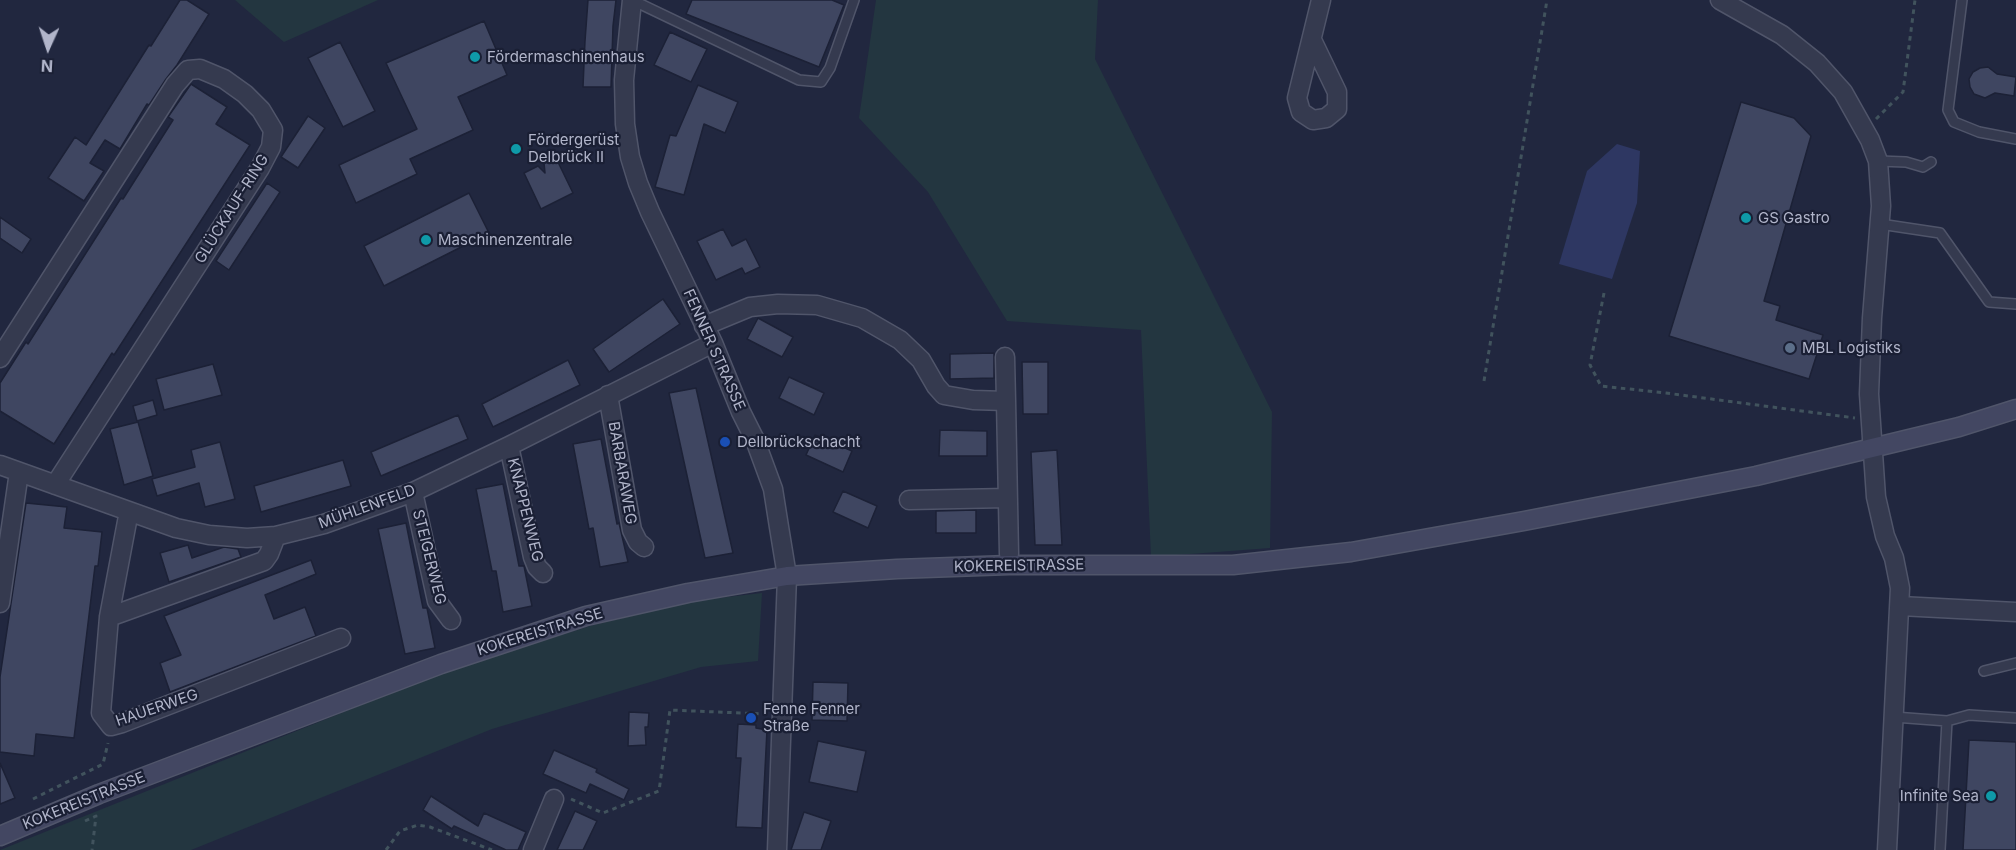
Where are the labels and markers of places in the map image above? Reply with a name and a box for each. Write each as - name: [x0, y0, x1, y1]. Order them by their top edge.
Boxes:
- place label: Fördermaschinenhaus: [487, 48, 645, 66]
- marker: Fördermaschinenhaus: [468, 50, 482, 64]
- place label: Fördergerüst Delbrück II: [528, 131, 619, 166]
- marker: Fördergerüst Delbrück II: [509, 142, 523, 156]
- place label: GS Gastro: [1758, 209, 1830, 227]
- marker: GS Gastro: [1739, 211, 1753, 225]
- place label: Maschinenzentrale: [438, 231, 572, 249]
- marker: Maschinenzentrale: [419, 233, 433, 247]
- place label: MBL Logistiks: [1802, 339, 1901, 357]
- marker: MBL Logistiks: [1783, 341, 1797, 355]
- place label: Dellbrückschacht: [737, 433, 860, 451]
- marker: Dellbrückschacht: [718, 435, 732, 449]
- place label: Fenne Fenner Straße: [763, 700, 860, 735]
- marker: Fenne Fenner Straße: [744, 711, 758, 725]
- place label: Infinite Sea: [1900, 787, 1979, 805]
- marker: Infinite Sea: [1984, 789, 1998, 803]

